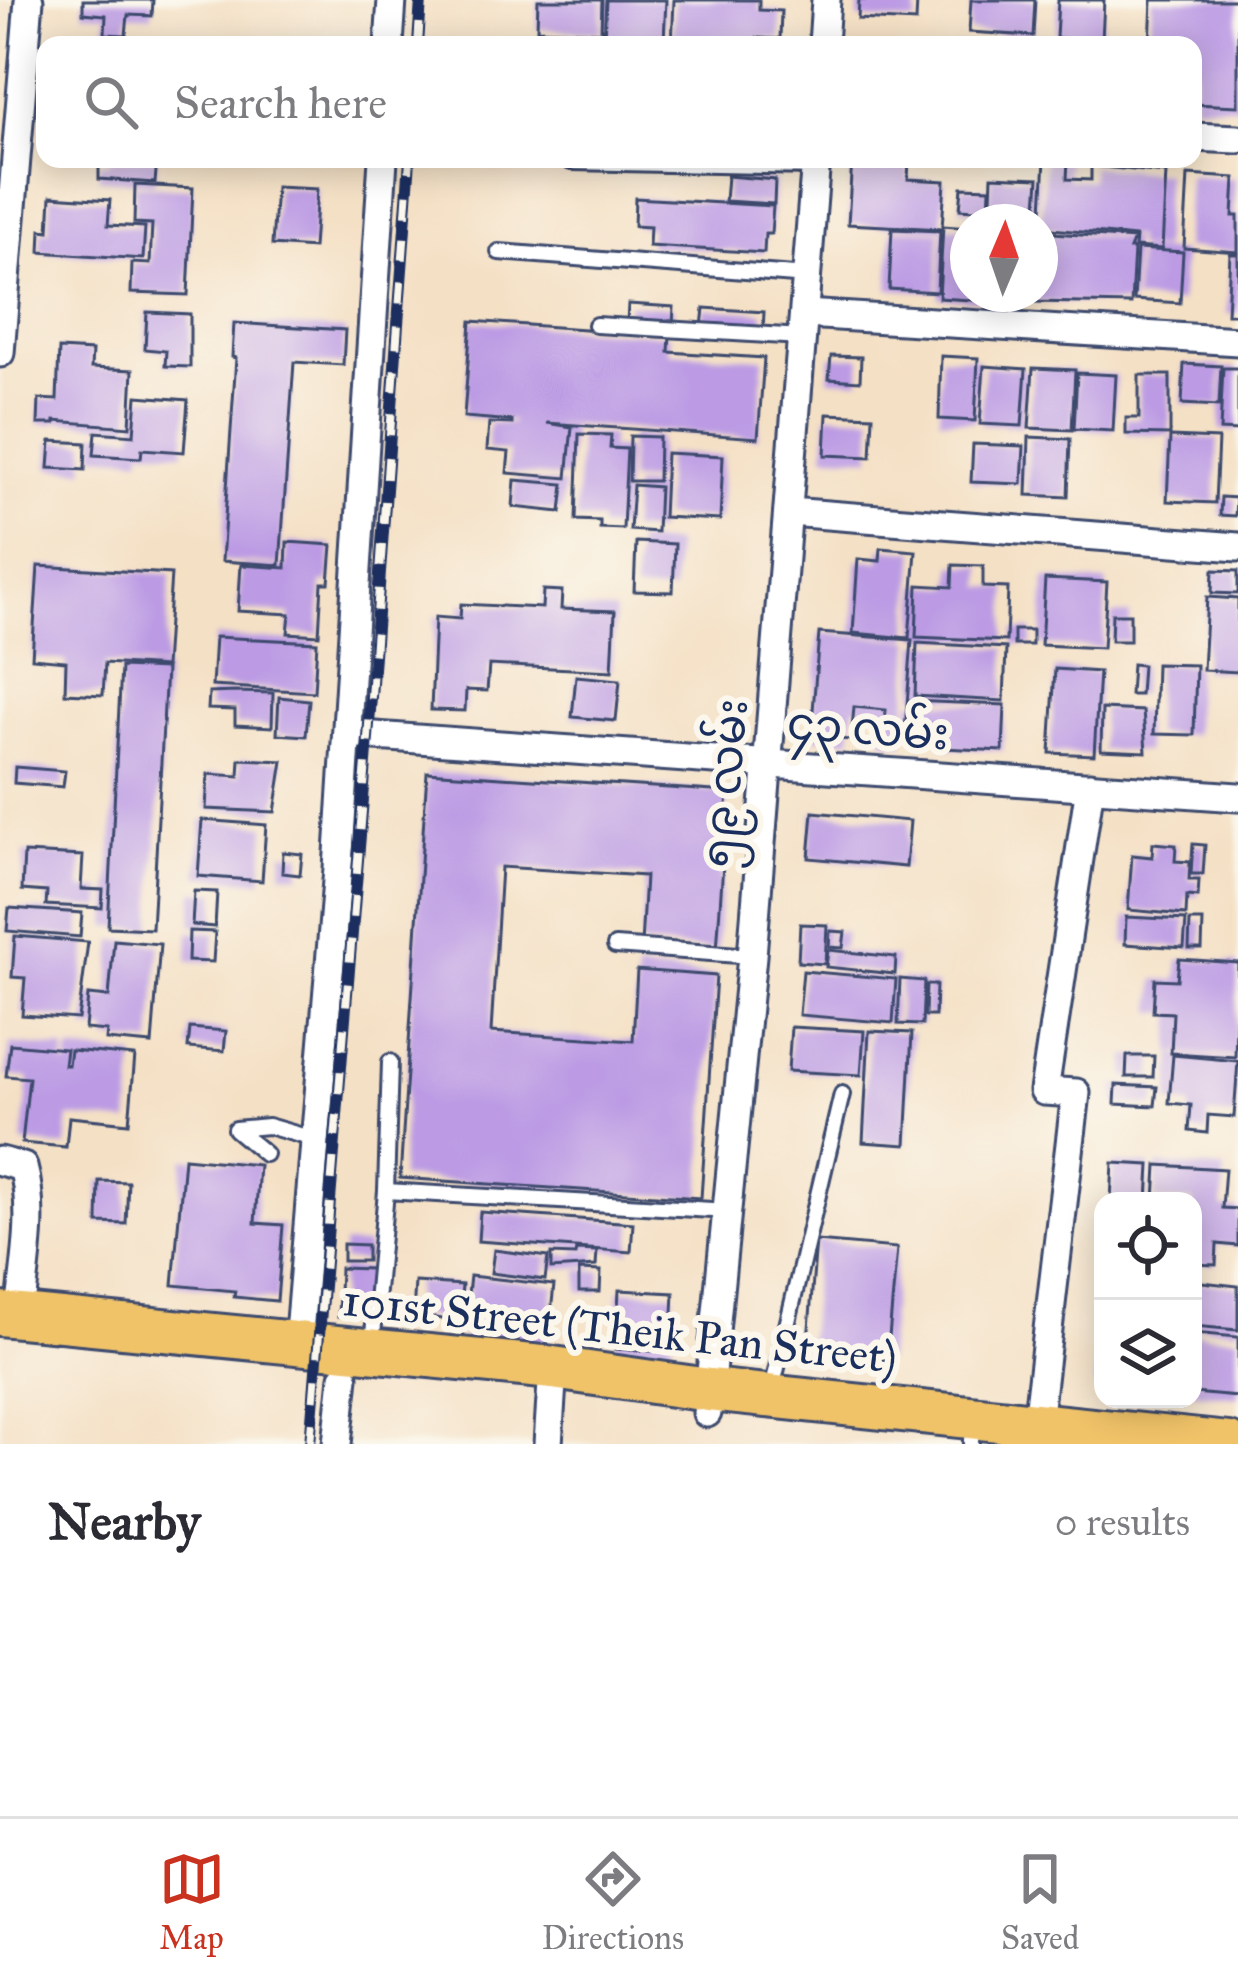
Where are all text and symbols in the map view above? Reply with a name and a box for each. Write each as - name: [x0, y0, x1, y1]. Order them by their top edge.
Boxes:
- search box: [36, 36, 1202, 168]
- icon: search: [78, 69, 144, 135]
- text: Search here: [174, 75, 387, 130]
- north arrow: [950, 204, 1058, 312]
- street label: ၄၃ လမ်း: [785, 691, 951, 771]
- street label: ၅၉ လမ်း: [686, 696, 768, 870]
- map controls: [1094, 1192, 1202, 1408]
- button: locate: [1094, 1192, 1202, 1300]
- street label: 101st Street (Theik Pan Street): [340, 1272, 900, 1385]
- button: layers: [1094, 1300, 1202, 1408]
- text: Nearby: [48, 1491, 200, 1553]
- text: 0 results: [1055, 1498, 1190, 1546]
- tab: Map: [159, 1846, 225, 1958]
- tab: Directions: [542, 1846, 684, 1958]
- tab: Saved: [1001, 1846, 1079, 1958]

